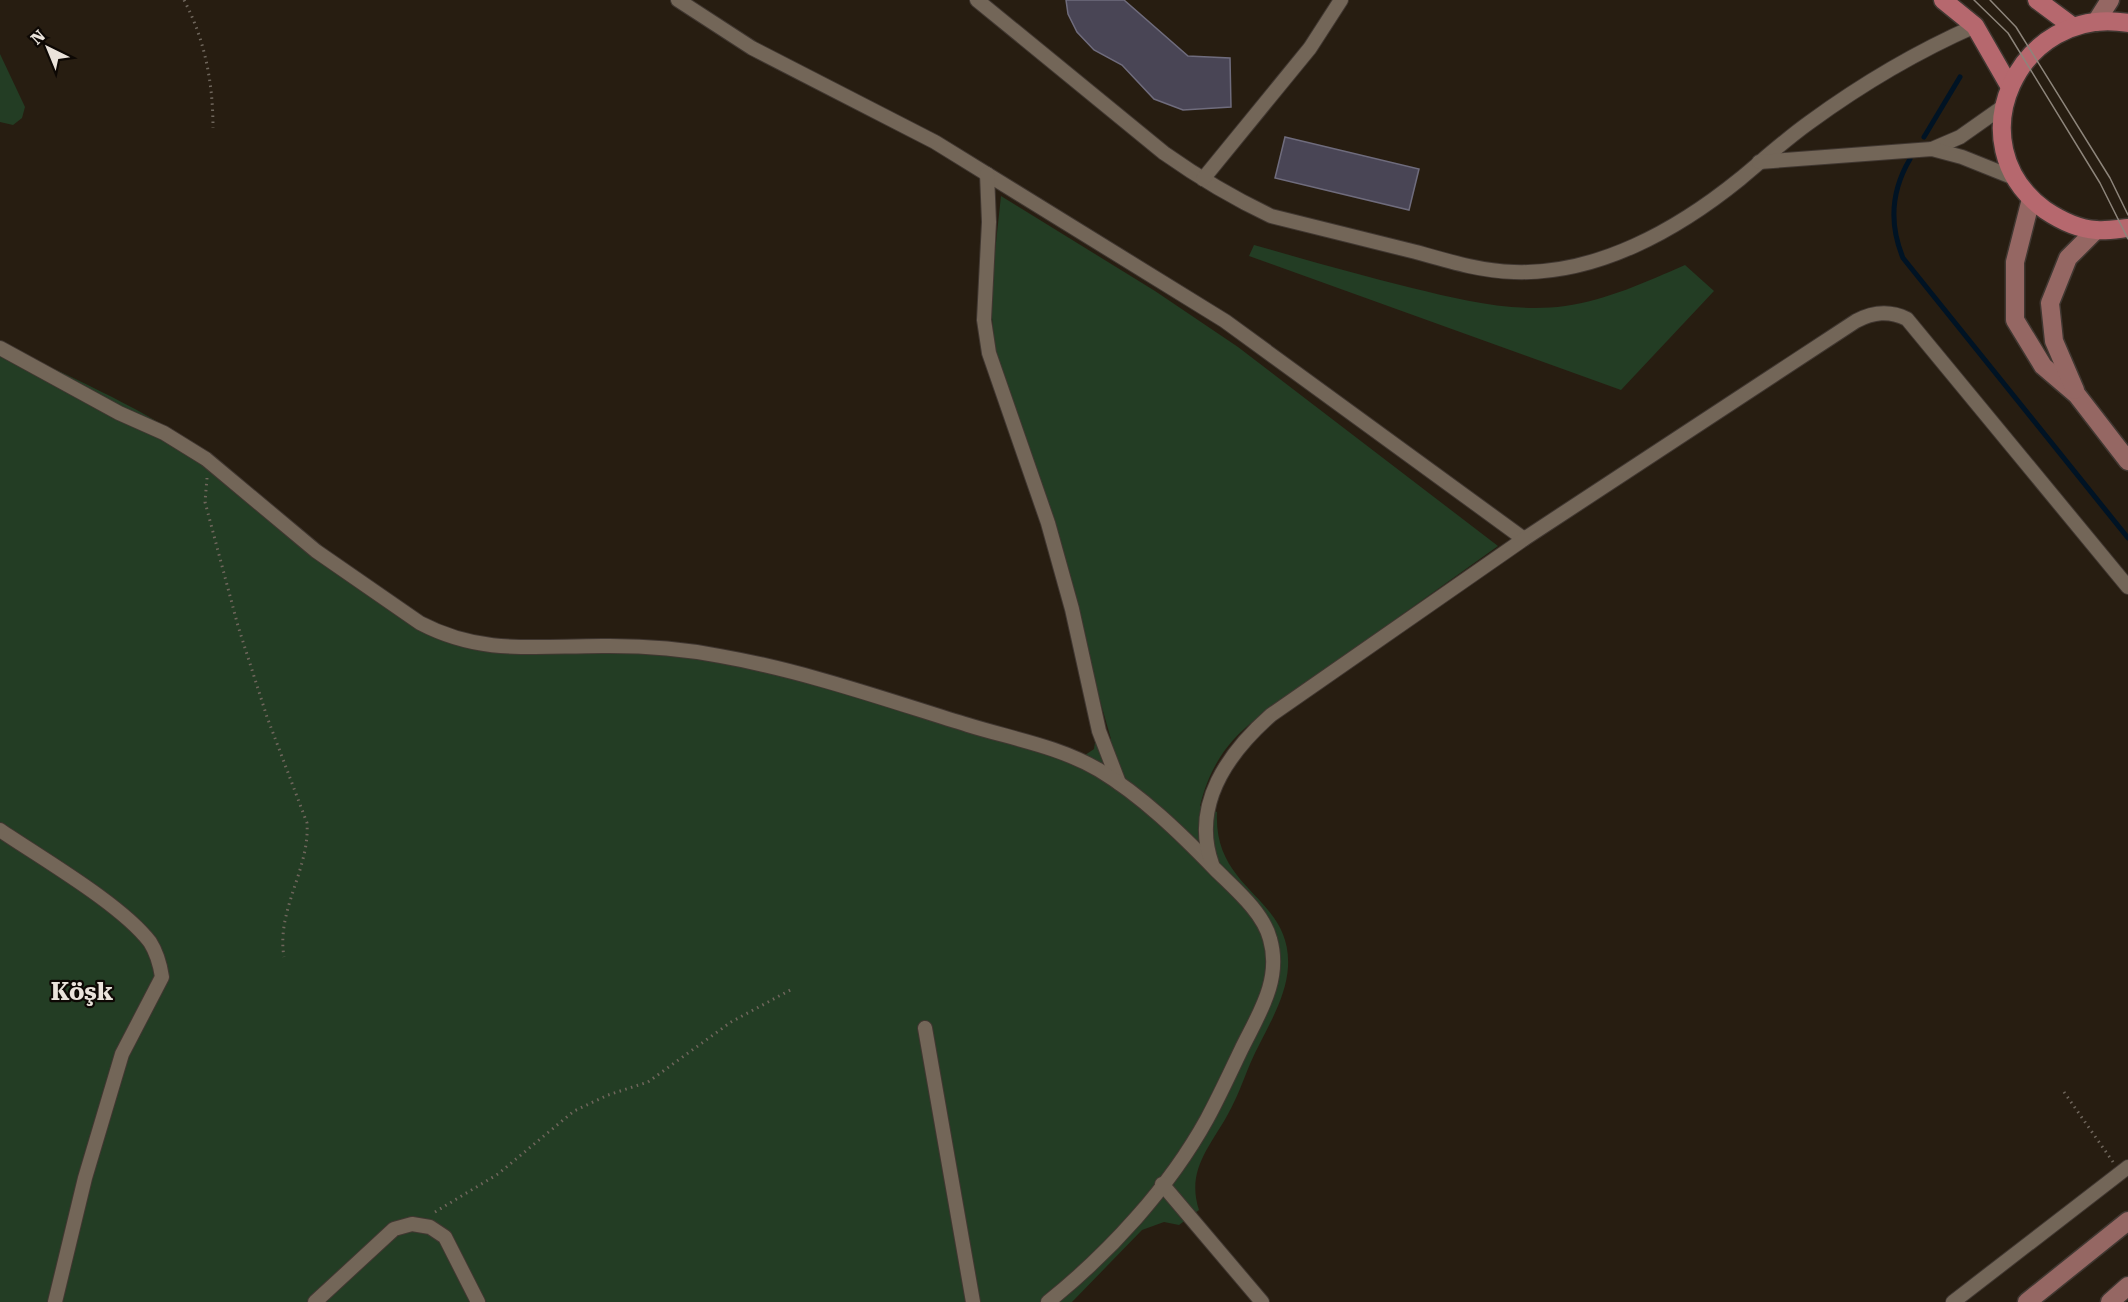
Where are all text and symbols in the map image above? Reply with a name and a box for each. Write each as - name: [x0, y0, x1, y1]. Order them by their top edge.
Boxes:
- north arrow: [18, 18, 78, 78]
- text: N: [27, 26, 49, 49]
- district label: Köşk: [51, 978, 114, 1006]

